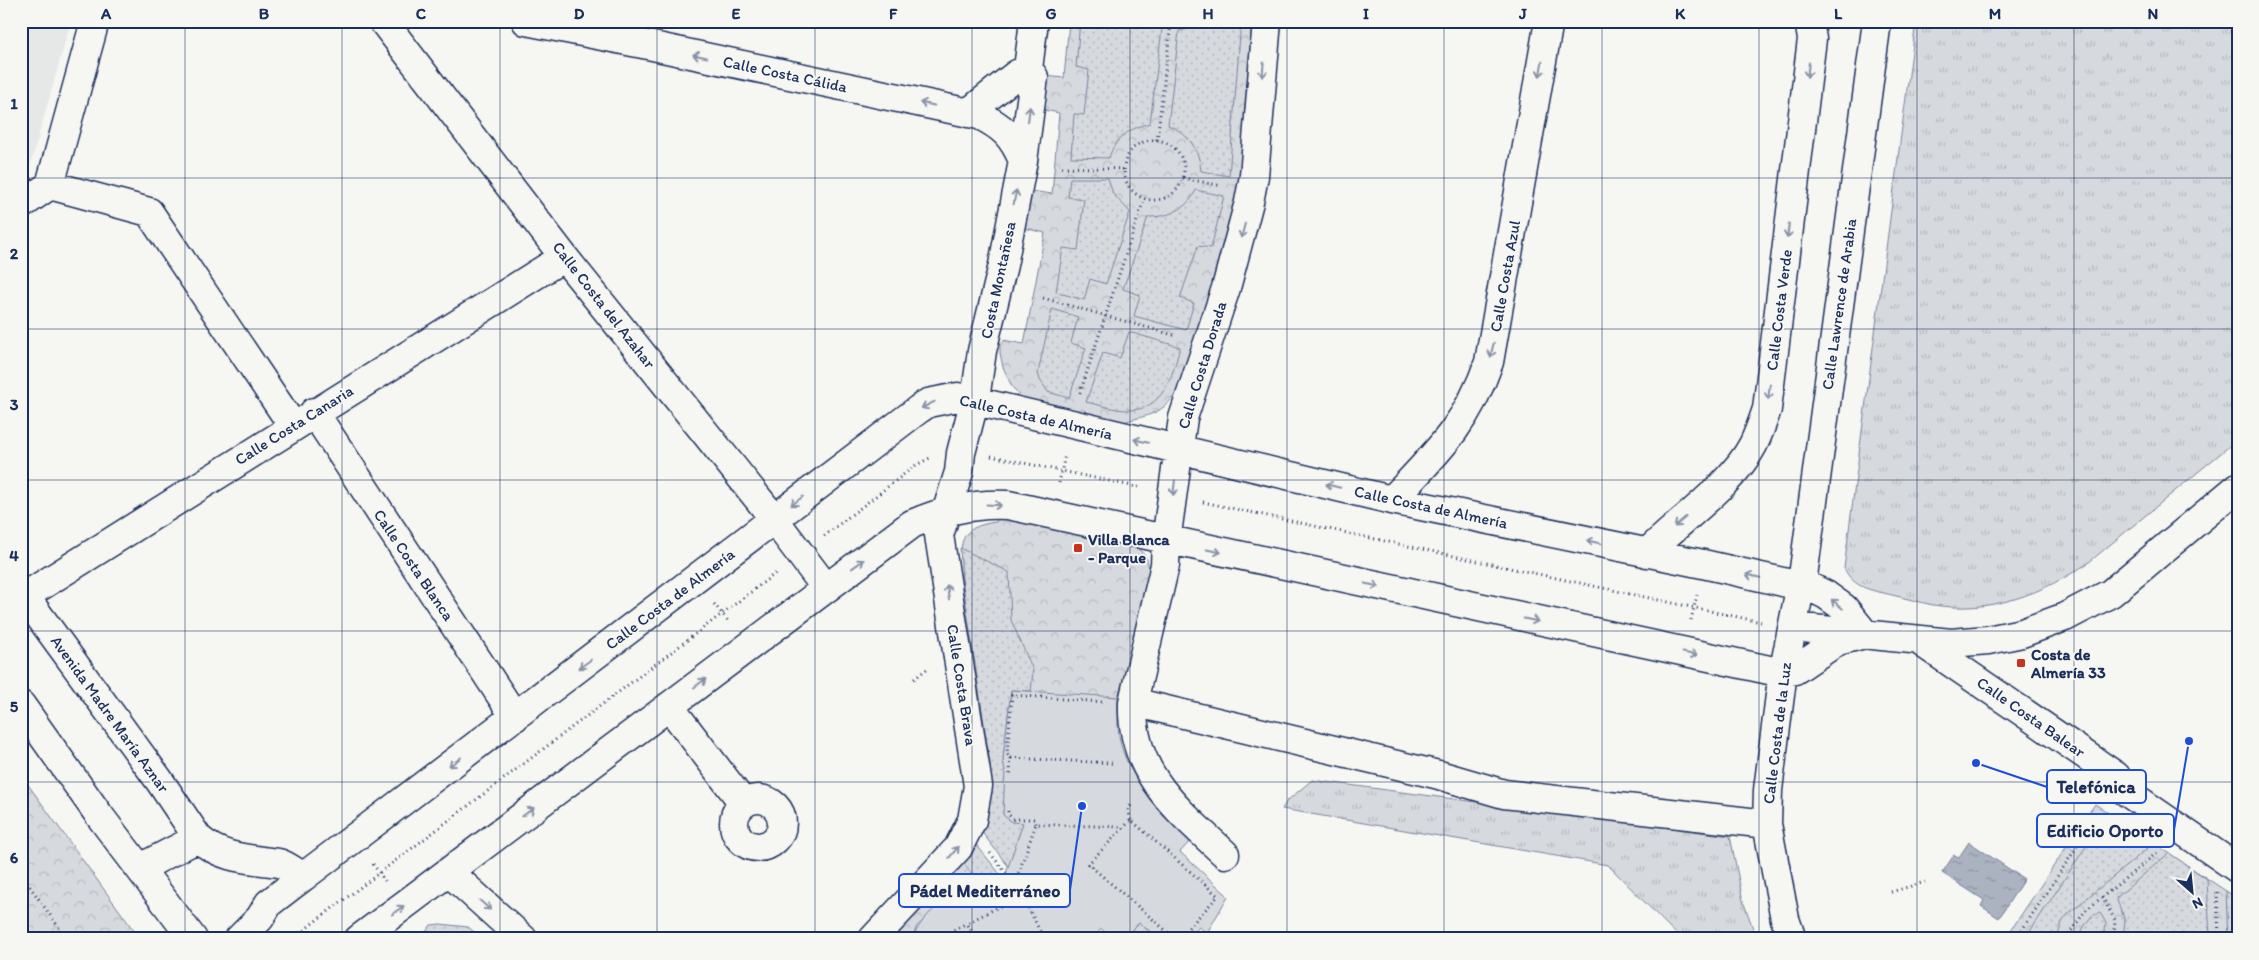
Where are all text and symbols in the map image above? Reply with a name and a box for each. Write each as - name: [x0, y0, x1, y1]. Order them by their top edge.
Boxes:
- text: A: [100, 4, 112, 23]
- text: B: [259, 4, 270, 23]
- text: C: [416, 4, 427, 23]
- text: D: [574, 4, 585, 23]
- text: E: [732, 4, 741, 23]
- text: F: [889, 4, 898, 23]
- text: G: [1045, 4, 1057, 23]
- text: H: [1202, 4, 1214, 23]
- text: I: [1363, 4, 1369, 23]
- text: J: [1518, 4, 1527, 23]
- text: K: [1675, 4, 1686, 23]
- text: L: [1834, 4, 1843, 23]
- text: M: [1989, 4, 2001, 23]
- text: N: [2148, 4, 2158, 23]
- one-way arrow: [692, 51, 708, 60]
- street label: Calle Costa Cálida: [721, 52, 850, 97]
- one-way arrow: [1536, 61, 1546, 77]
- one-way arrow: [1803, 61, 1813, 77]
- one-way arrow: [1258, 62, 1268, 78]
- text: 1: [10, 94, 18, 113]
- one-way arrow: [920, 99, 936, 108]
- one-way arrow: [1024, 106, 1034, 122]
- one-way arrow: [1011, 190, 1021, 206]
- street label: Calle Lawrence de Arabia: [1818, 216, 1861, 391]
- street label: Calle Costa Azul: [1486, 218, 1524, 333]
- street label: Costa Montañesa: [976, 219, 1020, 340]
- one-way arrow: [1238, 222, 1247, 238]
- one-way arrow: [1783, 223, 1793, 239]
- street label: Calle Costa del Azahar: [549, 238, 660, 373]
- text: 2: [10, 244, 19, 263]
- street label: Calle Costa Verde: [1762, 248, 1796, 372]
- street label: Calle Costa Dorada: [1174, 298, 1231, 431]
- one-way arrow: [1487, 341, 1496, 357]
- street label: Calle Costa Canaria: [231, 381, 357, 469]
- one-way arrow: [1764, 384, 1774, 400]
- street label: Calle Costa de Almería: [958, 390, 1115, 444]
- text: 3: [10, 395, 19, 414]
- one-way arrow: [920, 400, 935, 410]
- one-way arrow: [1133, 436, 1149, 445]
- one-way arrow: [1169, 480, 1179, 496]
- one-way arrow: [1325, 481, 1341, 490]
- street label: Calle Costa de Almería: [1352, 481, 1510, 533]
- one-way arrow: [790, 496, 804, 506]
- one-way arrow: [986, 500, 1002, 509]
- street label: Calle Costa Blanca: [370, 506, 459, 625]
- one-way arrow: [1673, 516, 1686, 528]
- place label: Villa Blanca - Parque: [1088, 530, 1170, 568]
- one-way arrow: [1587, 537, 1603, 546]
- marker: Villa Blanca - Parque: [1072, 542, 1084, 554]
- street label: Calle Costa de Almería: [602, 544, 739, 654]
- text: 4: [9, 546, 19, 565]
- one-way arrow: [1205, 547, 1221, 556]
- one-way arrow: [851, 559, 865, 569]
- one-way arrow: [1746, 571, 1762, 580]
- one-way arrow: [1364, 581, 1380, 590]
- one-way arrow: [942, 585, 952, 601]
- one-way arrow: [1831, 598, 1844, 609]
- one-way arrow: [1523, 615, 1539, 625]
- street label: Calle Costa Brava: [943, 623, 981, 748]
- street label: Avenida Madre María Aznar: [47, 632, 174, 797]
- place label: Costa de Almería 33: [2030, 645, 2106, 682]
- one-way arrow: [1682, 649, 1698, 659]
- marker: Costa de Almería 33: [2015, 657, 2027, 669]
- one-way arrow: [578, 659, 592, 669]
- street label: Calle Costa de la Luz: [1759, 660, 1795, 805]
- street label: Calle Costa Balear: [1973, 673, 2089, 762]
- one-way arrow: [693, 677, 706, 688]
- text: 5: [10, 697, 19, 716]
- one-way arrow: [448, 757, 462, 767]
- callout: Telefónica: [2047, 770, 2146, 803]
- text: Telefónica: [2055, 776, 2136, 798]
- one-way arrow: [521, 807, 534, 818]
- callout: Edificio Oporto: [2037, 814, 2174, 847]
- text: Edificio Oporto: [2047, 820, 2163, 842]
- one-way arrow: [949, 846, 960, 859]
- text: 6: [10, 848, 19, 867]
- north arrow: [2166, 868, 2216, 918]
- callout: Pádel Mediterráneo: [899, 874, 1070, 907]
- text: Pádel Mediterráneo: [910, 880, 1060, 902]
- text: N: [2190, 893, 2206, 913]
- one-way arrow: [479, 899, 492, 911]
- one-way arrow: [391, 904, 404, 915]

